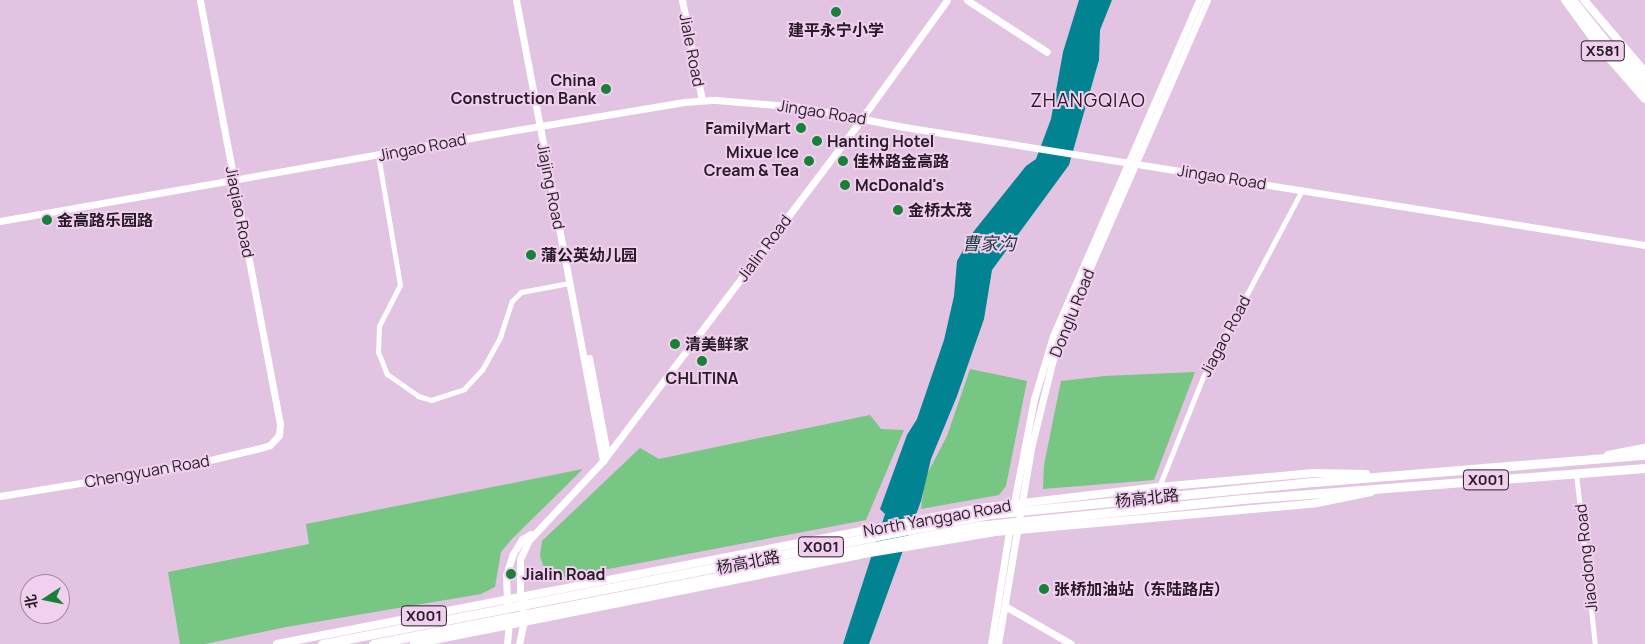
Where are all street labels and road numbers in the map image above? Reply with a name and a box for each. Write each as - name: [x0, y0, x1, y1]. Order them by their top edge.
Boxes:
- street label: Jiale Road: [675, 12, 709, 88]
- road number: X581: [1580, 38, 1626, 64]
- street label: Jingao Road: [776, 96, 868, 128]
- street label: Jingao Road: [376, 129, 468, 165]
- street label: Jiajing Road: [533, 141, 569, 231]
- street label: Jingao Road: [1176, 161, 1268, 193]
- street label: Jiaqiao Road: [222, 165, 258, 259]
- street label: Jialin Road: [733, 211, 795, 285]
- street label: Donglu Road: [1046, 266, 1098, 360]
- street label: Jiagao Road: [1196, 292, 1254, 380]
- street label: Chengyuan Road: [83, 451, 211, 491]
- road number: X001: [1462, 468, 1510, 492]
- street label: 杨高北路: [1114, 485, 1180, 511]
- street label: North Yanggao Road: [862, 496, 1012, 540]
- street label: Jiaodong Road: [1571, 503, 1601, 613]
- road number: X001: [797, 534, 845, 560]
- street label: 杨高北路: [715, 546, 781, 578]
- road number: X001: [400, 604, 448, 628]

